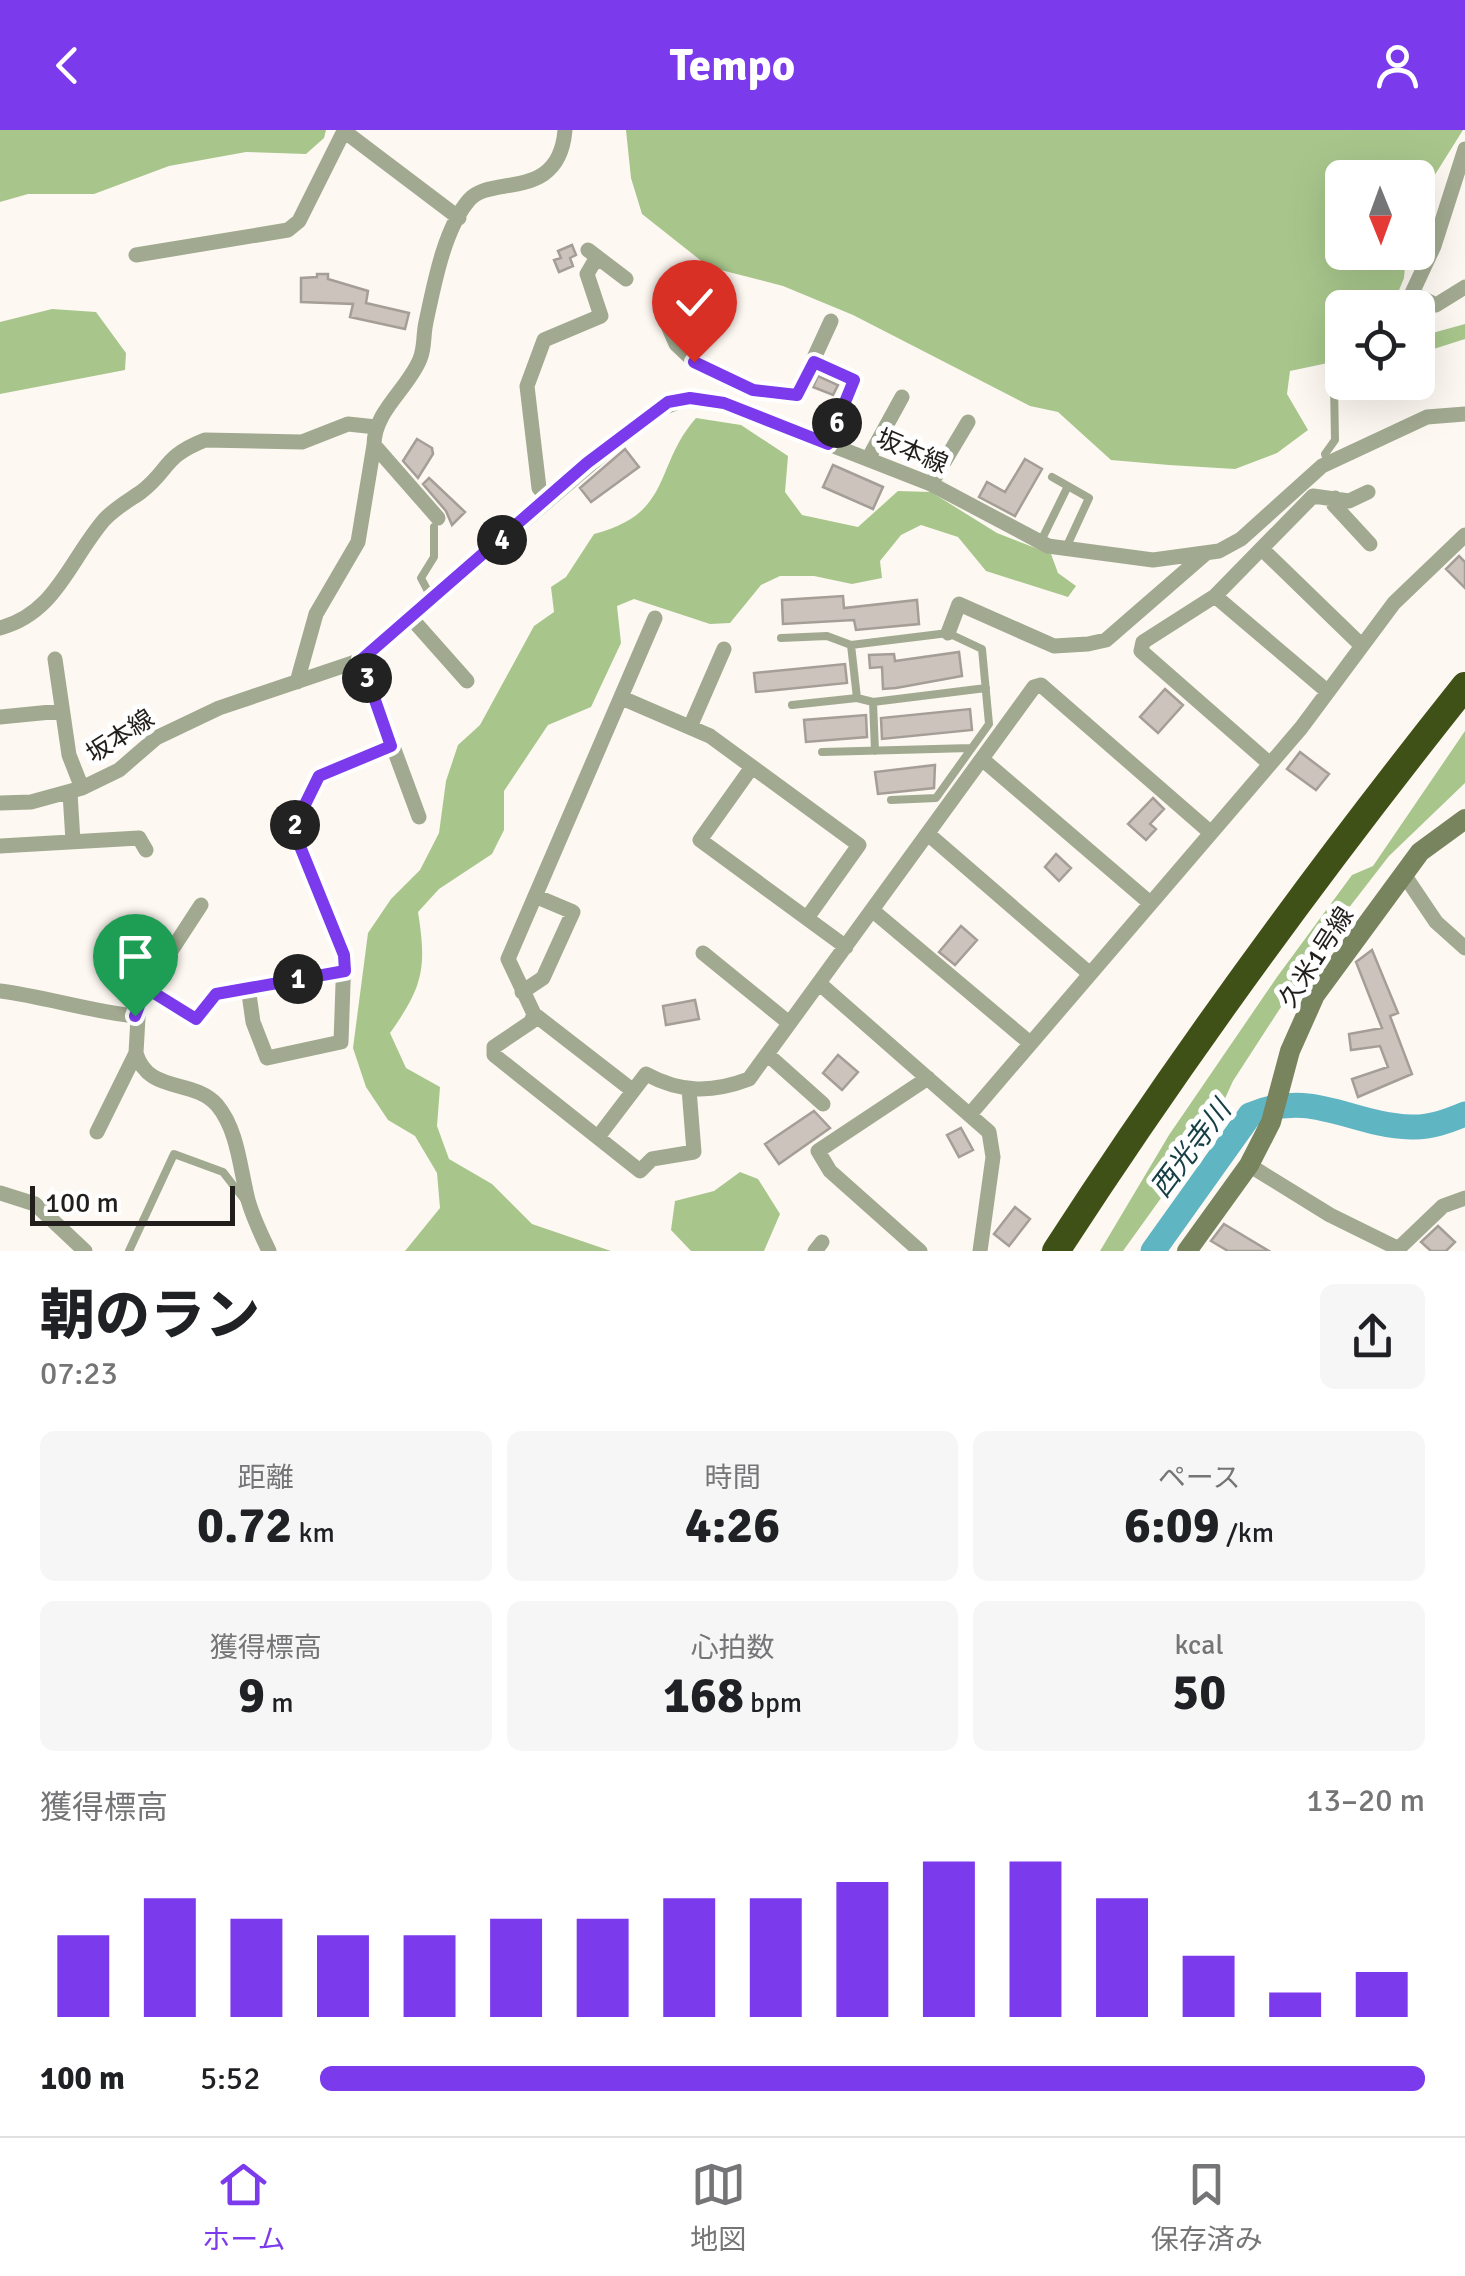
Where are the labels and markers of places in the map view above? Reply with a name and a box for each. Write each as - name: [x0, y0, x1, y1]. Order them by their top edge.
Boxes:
- pin: [652, 260, 737, 363]
- pin: 6: [812, 398, 862, 448]
- pin: 4: [477, 515, 527, 565]
- pin: 3: [342, 653, 392, 703]
- pin: 2: [270, 800, 320, 850]
- pin: [93, 914, 178, 1017]
- pin: 1: [273, 954, 323, 1004]

